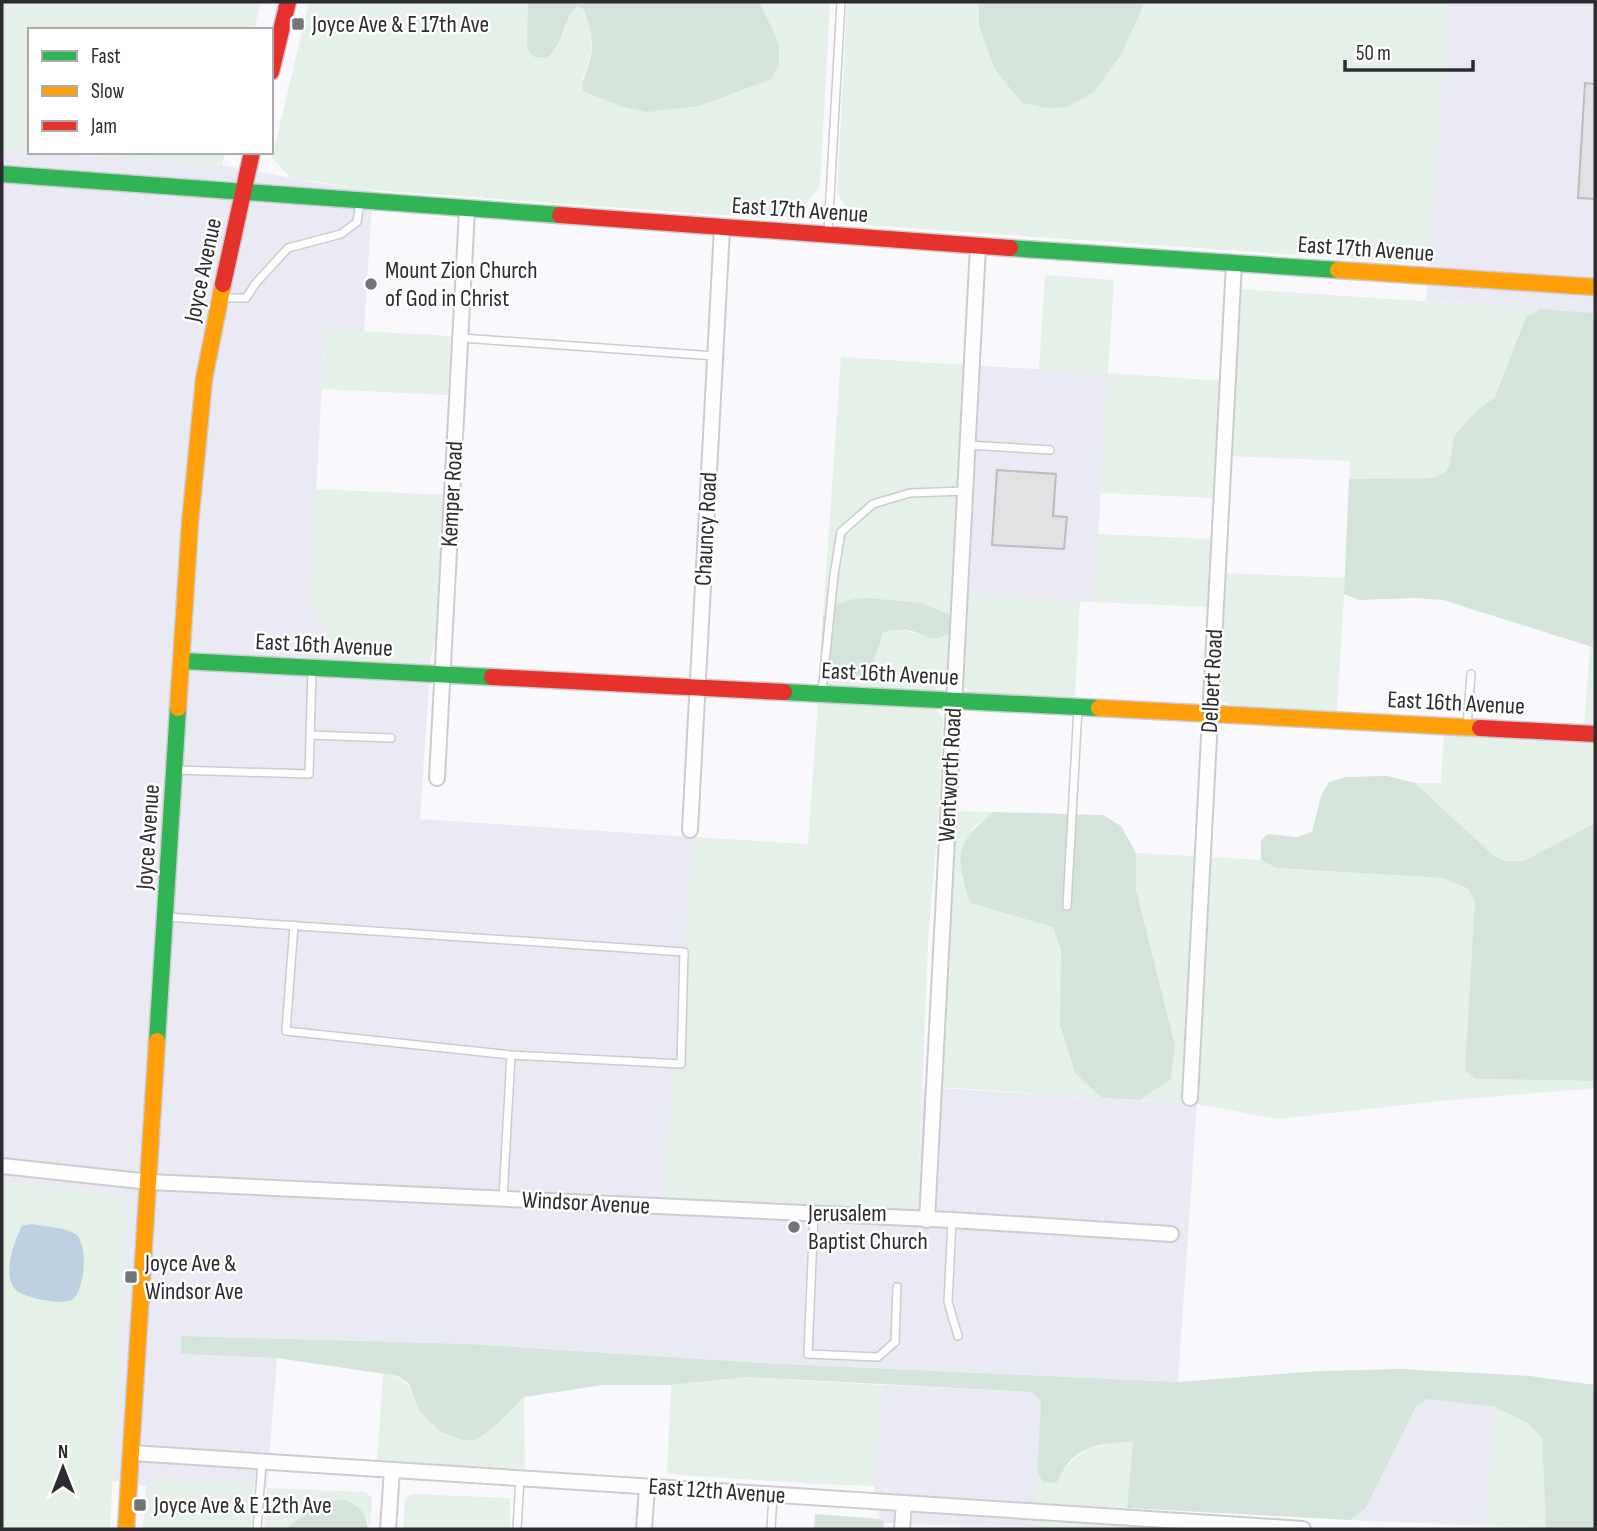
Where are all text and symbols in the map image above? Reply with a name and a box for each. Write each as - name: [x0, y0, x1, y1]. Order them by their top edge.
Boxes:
- place label: Joyce Ave & E 17th Ave: [311, 10, 489, 39]
- marker: Joyce Ave & E 17th Ave: [290, 16, 306, 32]
- legend: [28, 28, 273, 154]
- scale bar: [1345, 28, 1473, 72]
- text: 50 m: [1356, 41, 1391, 66]
- text: Fast: [91, 44, 121, 69]
- text: Slow: [91, 79, 125, 104]
- text: Jam: [90, 114, 117, 139]
- street label: East 17th Avenue: [731, 191, 869, 229]
- street label: Joyce Avenue: [178, 215, 228, 326]
- street label: East 17th Avenue: [1297, 230, 1435, 268]
- place label: Mount Zion Church of God in Christ: [385, 256, 538, 313]
- marker: Mount Zion Church of God in Christ: [363, 276, 379, 292]
- street label: Kemper Road: [435, 440, 469, 548]
- street label: Chauncy Road: [689, 471, 723, 587]
- street label: East 16th Avenue: [255, 627, 393, 663]
- street label: Delbert Road: [1195, 628, 1229, 734]
- street label: East 16th Avenue: [821, 656, 959, 692]
- street label: East 16th Avenue: [1387, 685, 1525, 721]
- street label: Wentworth Road: [932, 707, 968, 843]
- street label: Joyce Avenue: [130, 783, 166, 892]
- street label: Windsor Avenue: [521, 1185, 651, 1221]
- place label: Jerusalem Baptist Church: [807, 1199, 928, 1256]
- marker: Jerusalem Baptist Church: [786, 1219, 802, 1235]
- place label: Joyce Ave & Windsor Ave: [144, 1249, 243, 1306]
- marker: Joyce Ave & Windsor Ave: [123, 1269, 139, 1285]
- north arrow: [28, 1433, 98, 1503]
- text: N: [58, 1441, 68, 1464]
- street label: East 12th Avenue: [648, 1472, 786, 1510]
- place label: Joyce Ave & E 12th Ave: [153, 1491, 332, 1520]
- marker: Joyce Ave & E 12th Ave: [132, 1497, 148, 1513]

